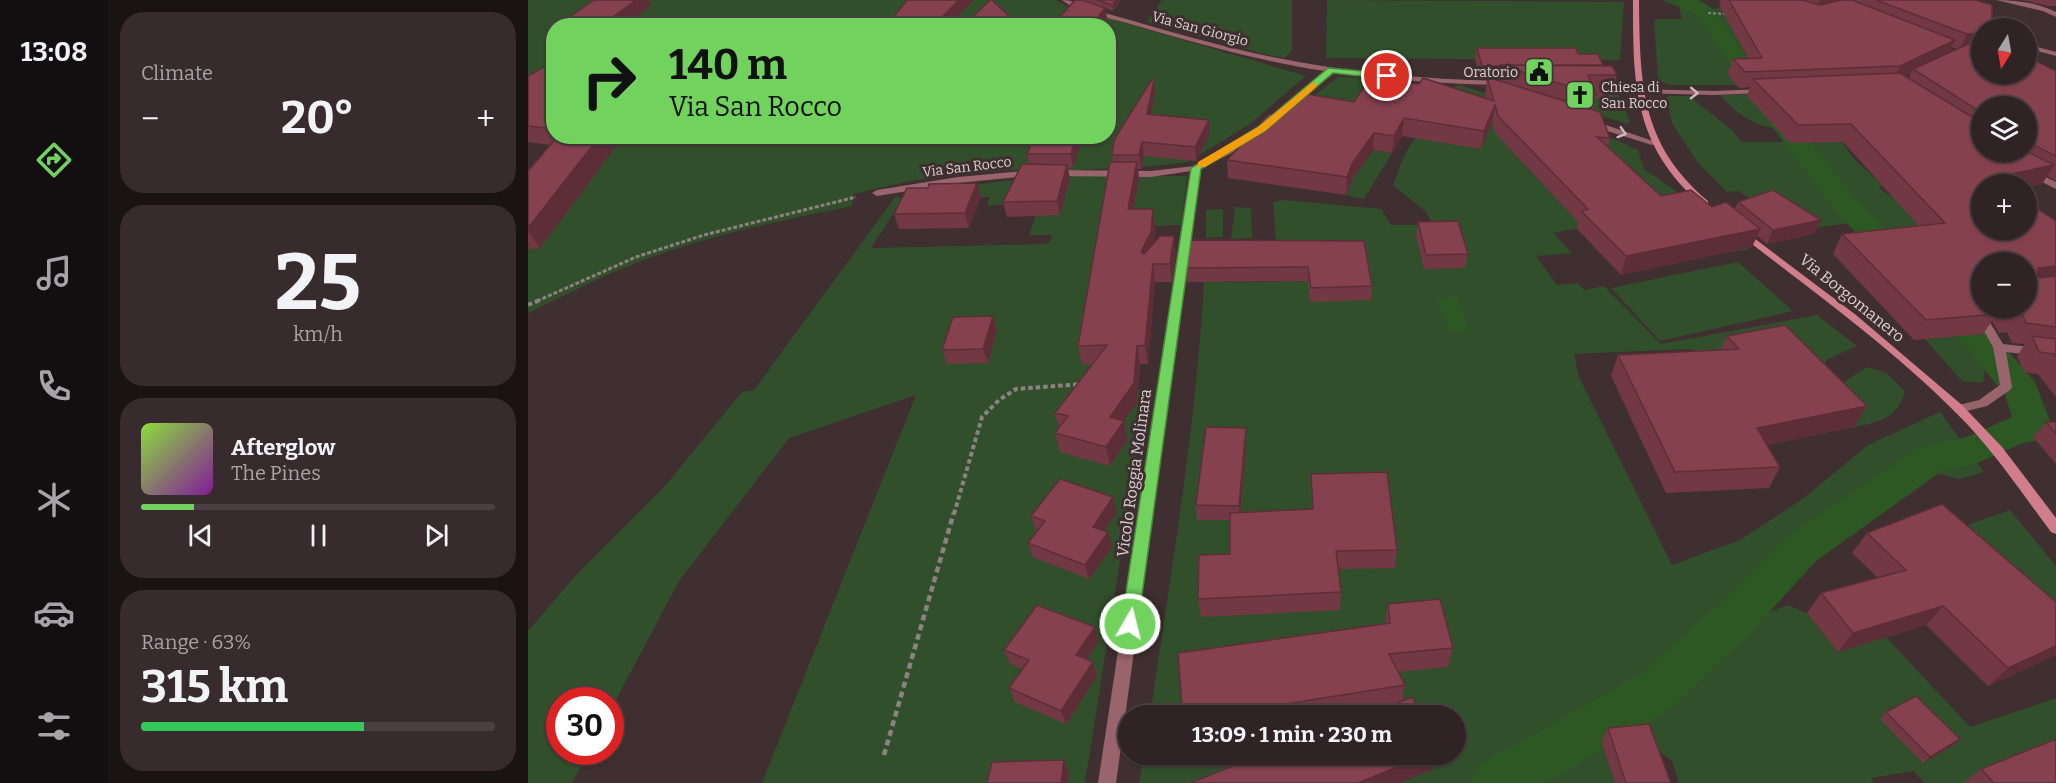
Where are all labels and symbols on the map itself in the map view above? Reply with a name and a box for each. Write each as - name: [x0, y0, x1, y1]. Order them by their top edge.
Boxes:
- street label: Via San Giorgio: [1150, 8, 1250, 50]
- north arrow: [1971, 18, 2037, 84]
- pin: [1361, 50, 1412, 101]
- public building icon: Oratorio: [1523, 56, 1555, 88]
- place label: Oratorio: [1463, 64, 1518, 81]
- church icon: Chiesa di San Rocco: [1564, 79, 1596, 111]
- place label: Chiesa di San Rocco: [1601, 79, 1667, 112]
- one-way arrow: [1690, 86, 1699, 99]
- one-way arrow: [1616, 126, 1627, 138]
- street label: Via San Rocco: [921, 153, 1013, 181]
- street label: Via Borgomanero: [1796, 250, 1908, 346]
- street label: Vicolo Roggia Molinara: [1113, 387, 1155, 558]
- position arrow: [1098, 592, 1162, 656]
- speed limit sign: 30: [546, 687, 624, 765]

